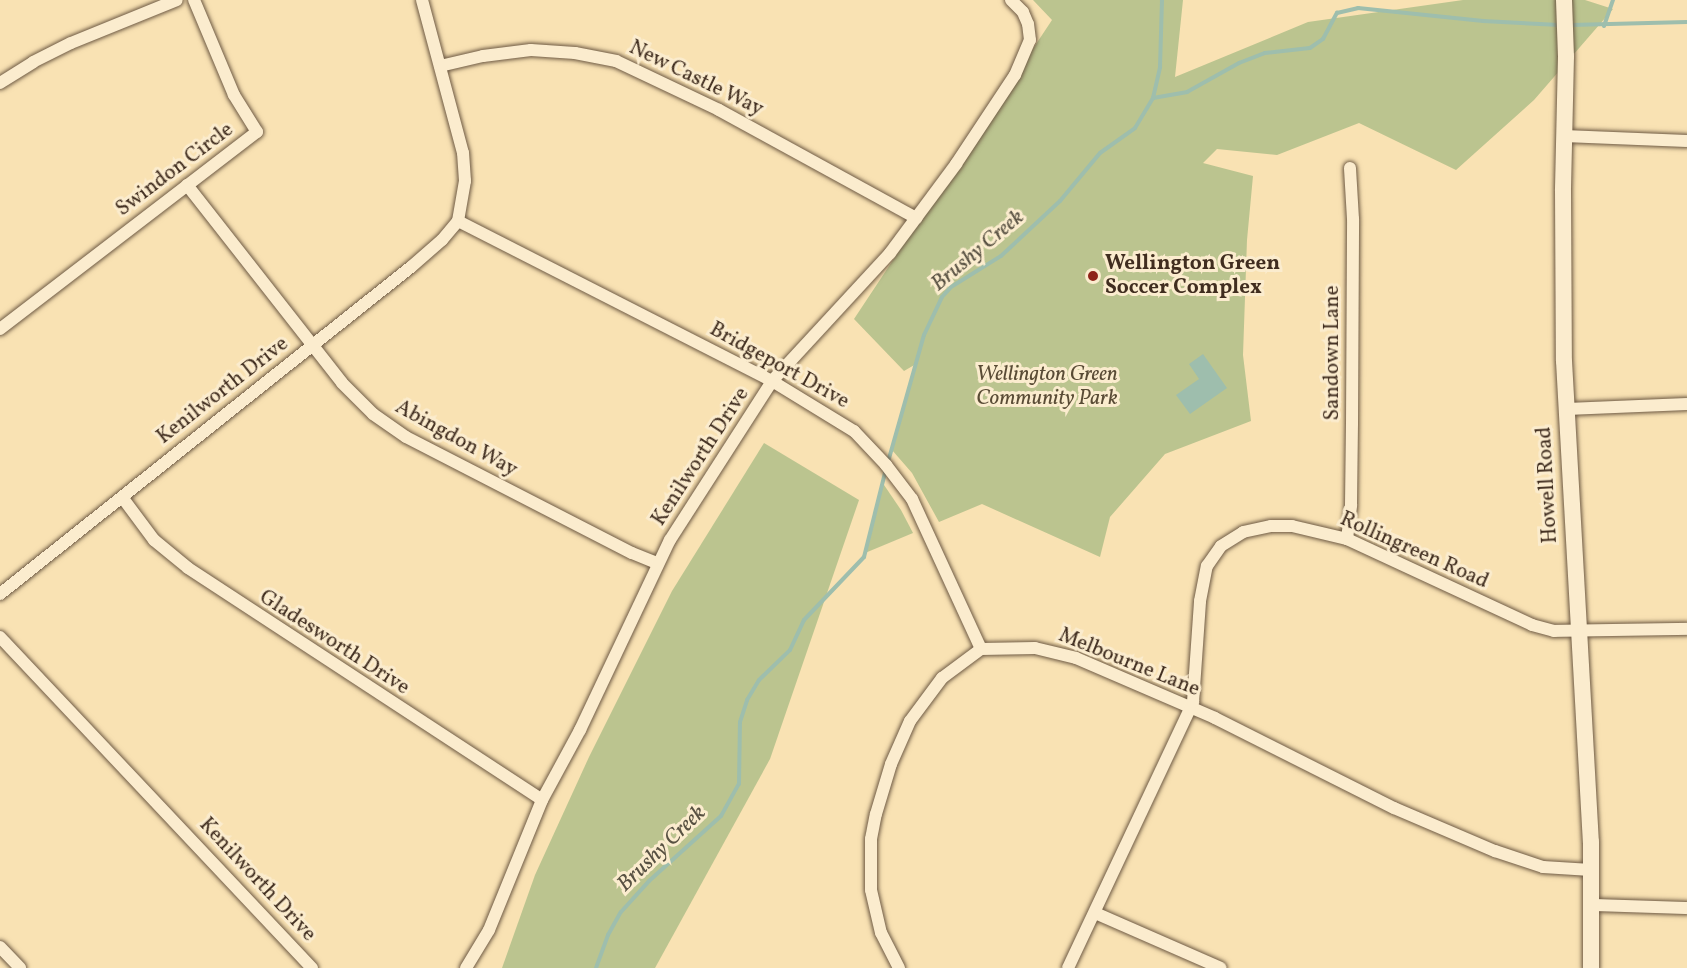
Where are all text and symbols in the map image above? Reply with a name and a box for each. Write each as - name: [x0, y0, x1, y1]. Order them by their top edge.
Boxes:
- street label: New Castle Way: [624, 35, 768, 123]
- street label: Swindon Circle: [111, 118, 239, 222]
- water label: Brushy Creek: [926, 205, 1030, 297]
- place label: Wellington Green Soccer Complex: [1105, 251, 1280, 301]
- marker: Wellington Green Soccer Complex: [1086, 269, 1100, 283]
- street label: Sandown Lane: [1320, 285, 1346, 421]
- street label: Bridgeport Drive: [705, 317, 853, 415]
- street label: Kenilworth Drive: [152, 332, 294, 450]
- park label: Wellington Green Community Park: [976, 362, 1118, 412]
- street label: Kenilworth Drive: [647, 383, 755, 531]
- street label: Abingdon Way: [390, 395, 522, 483]
- street label: Howell Road: [1532, 426, 1564, 544]
- street label: Rollingreen Road: [1336, 507, 1492, 595]
- street label: Gladesworth Drive: [254, 585, 414, 701]
- street label: Melbourne Lane: [1055, 623, 1203, 703]
- water label: Brushy Creek: [612, 800, 712, 898]
- street label: Kenilworth Drive: [193, 813, 321, 947]

